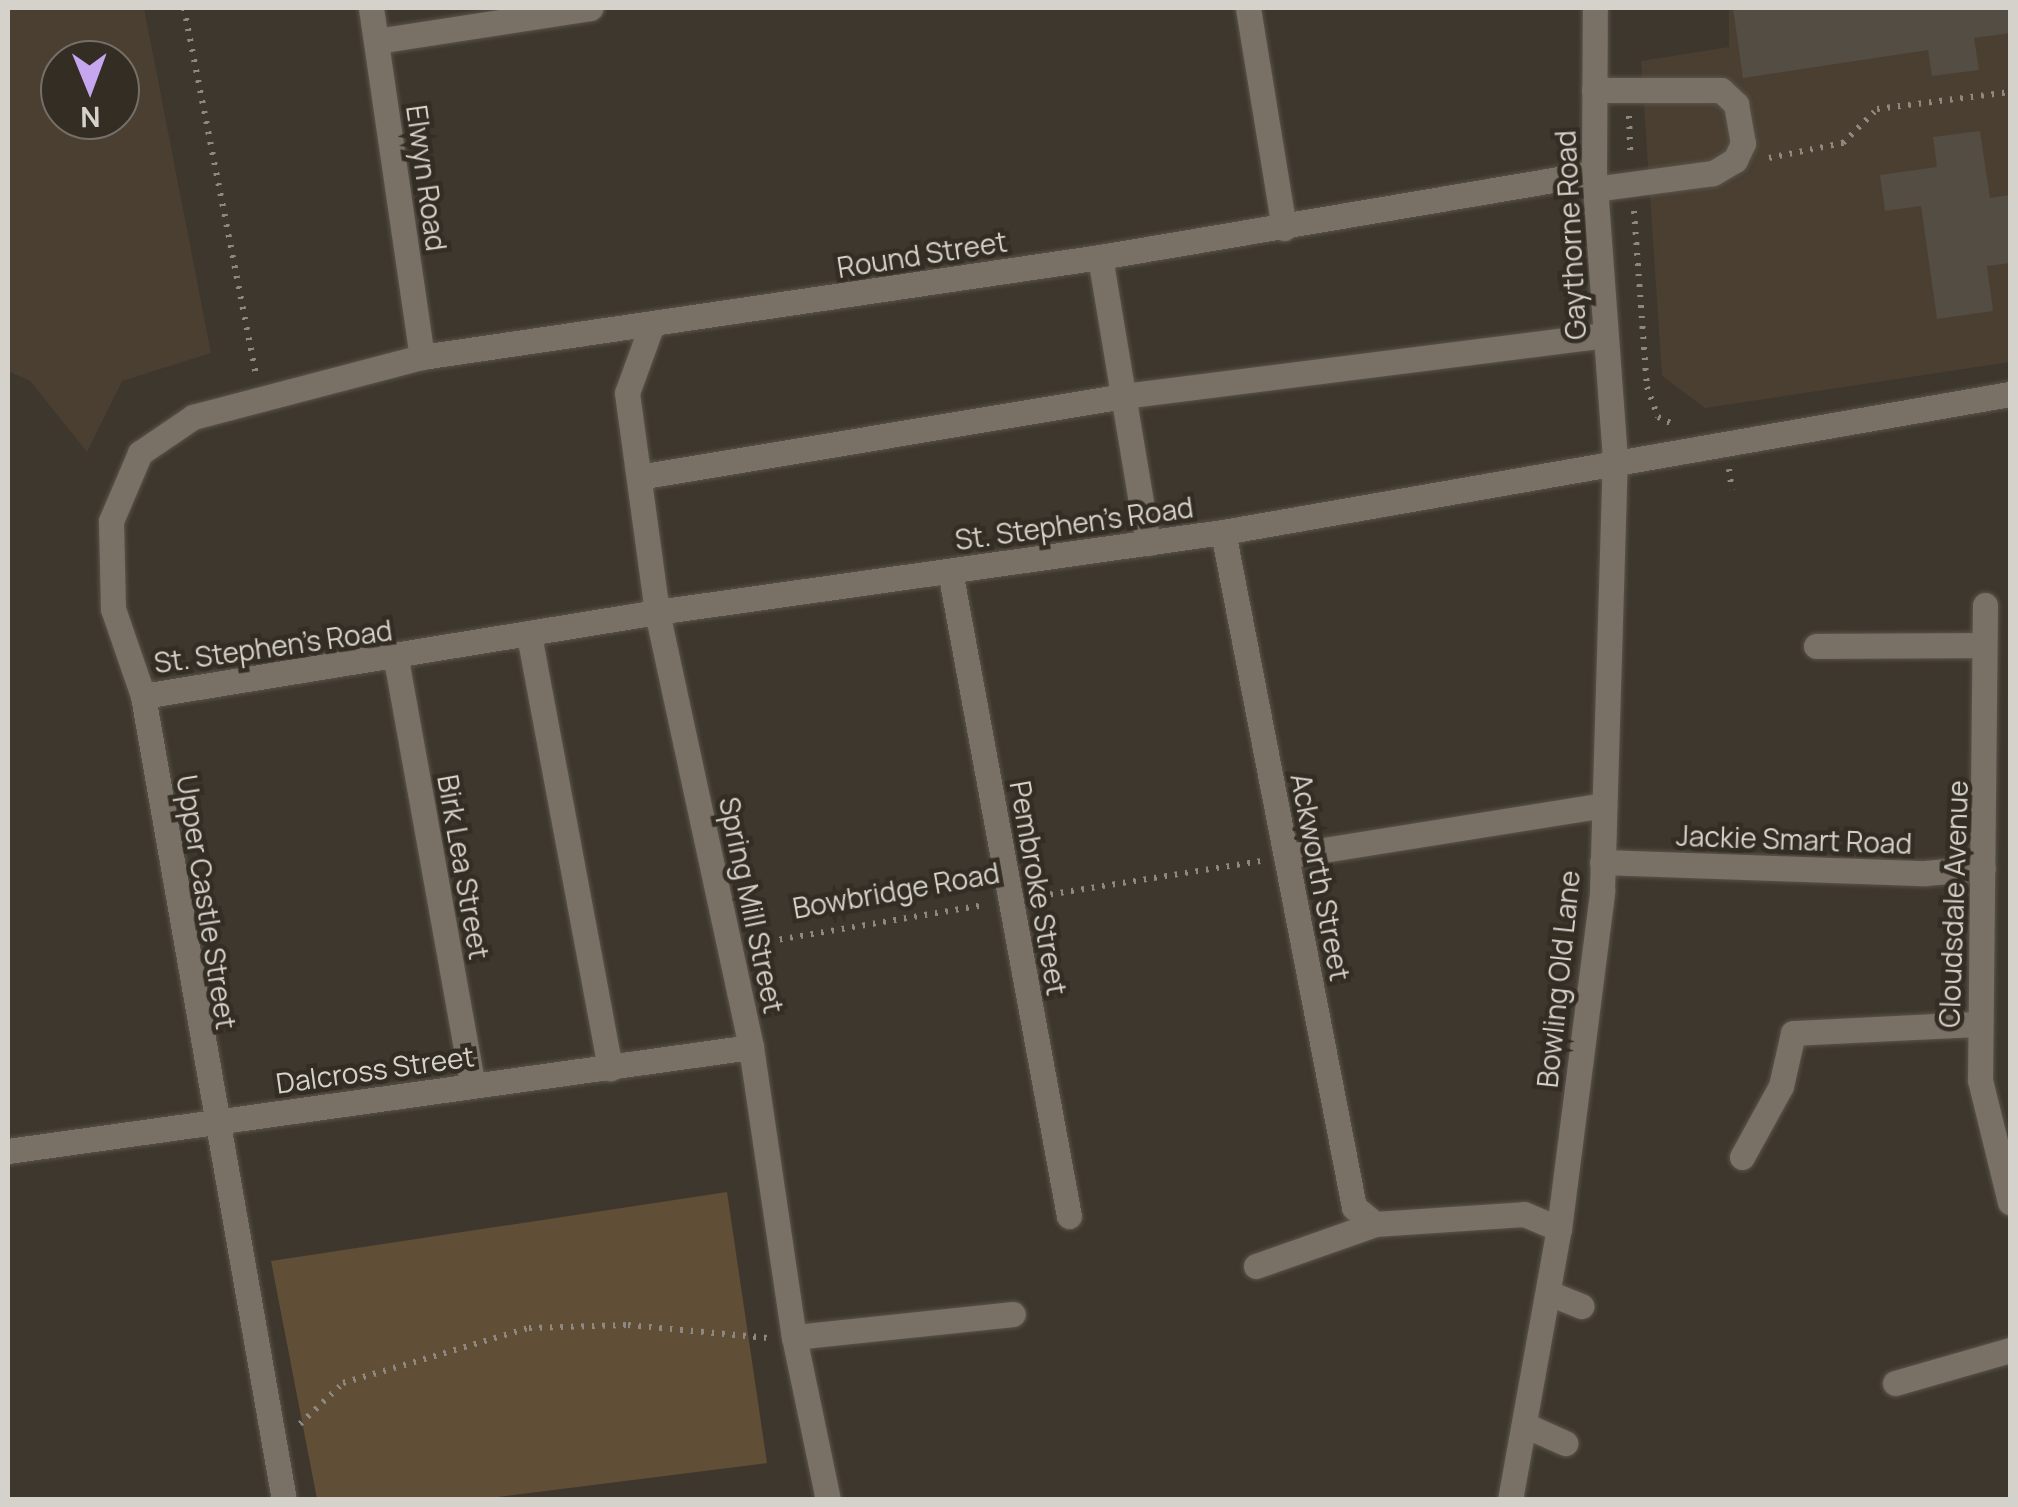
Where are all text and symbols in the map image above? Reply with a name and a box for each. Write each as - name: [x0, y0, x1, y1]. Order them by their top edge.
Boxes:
- north arrow: [40, 40, 140, 140]
- text: N: [80, 99, 101, 137]
- street label: Elwyn Road: [400, 103, 454, 253]
- street label: Gaythorne Road: [1548, 129, 1592, 341]
- street label: Round Street: [835, 224, 1009, 284]
- street label: St. Stephen's Road: [953, 490, 1195, 556]
- street label: St. Stephen's Road: [152, 613, 394, 679]
- street label: Ackworth Street: [1284, 771, 1358, 983]
- street label: Upper Castle Street: [170, 772, 244, 1032]
- street label: Birk Lea Street: [431, 772, 497, 962]
- street label: Pembroke Street: [1004, 778, 1074, 998]
- street label: Cloudsdale Avenue: [1932, 780, 1974, 1028]
- street label: Spring Mill Street: [713, 794, 791, 1016]
- street label: Jackie Smart Road: [1675, 818, 1913, 860]
- street label: Bowbridge Road: [790, 855, 1002, 925]
- street label: Bowling Old Lane: [1530, 869, 1586, 1089]
- street label: Dalcross Street: [274, 1038, 476, 1100]

